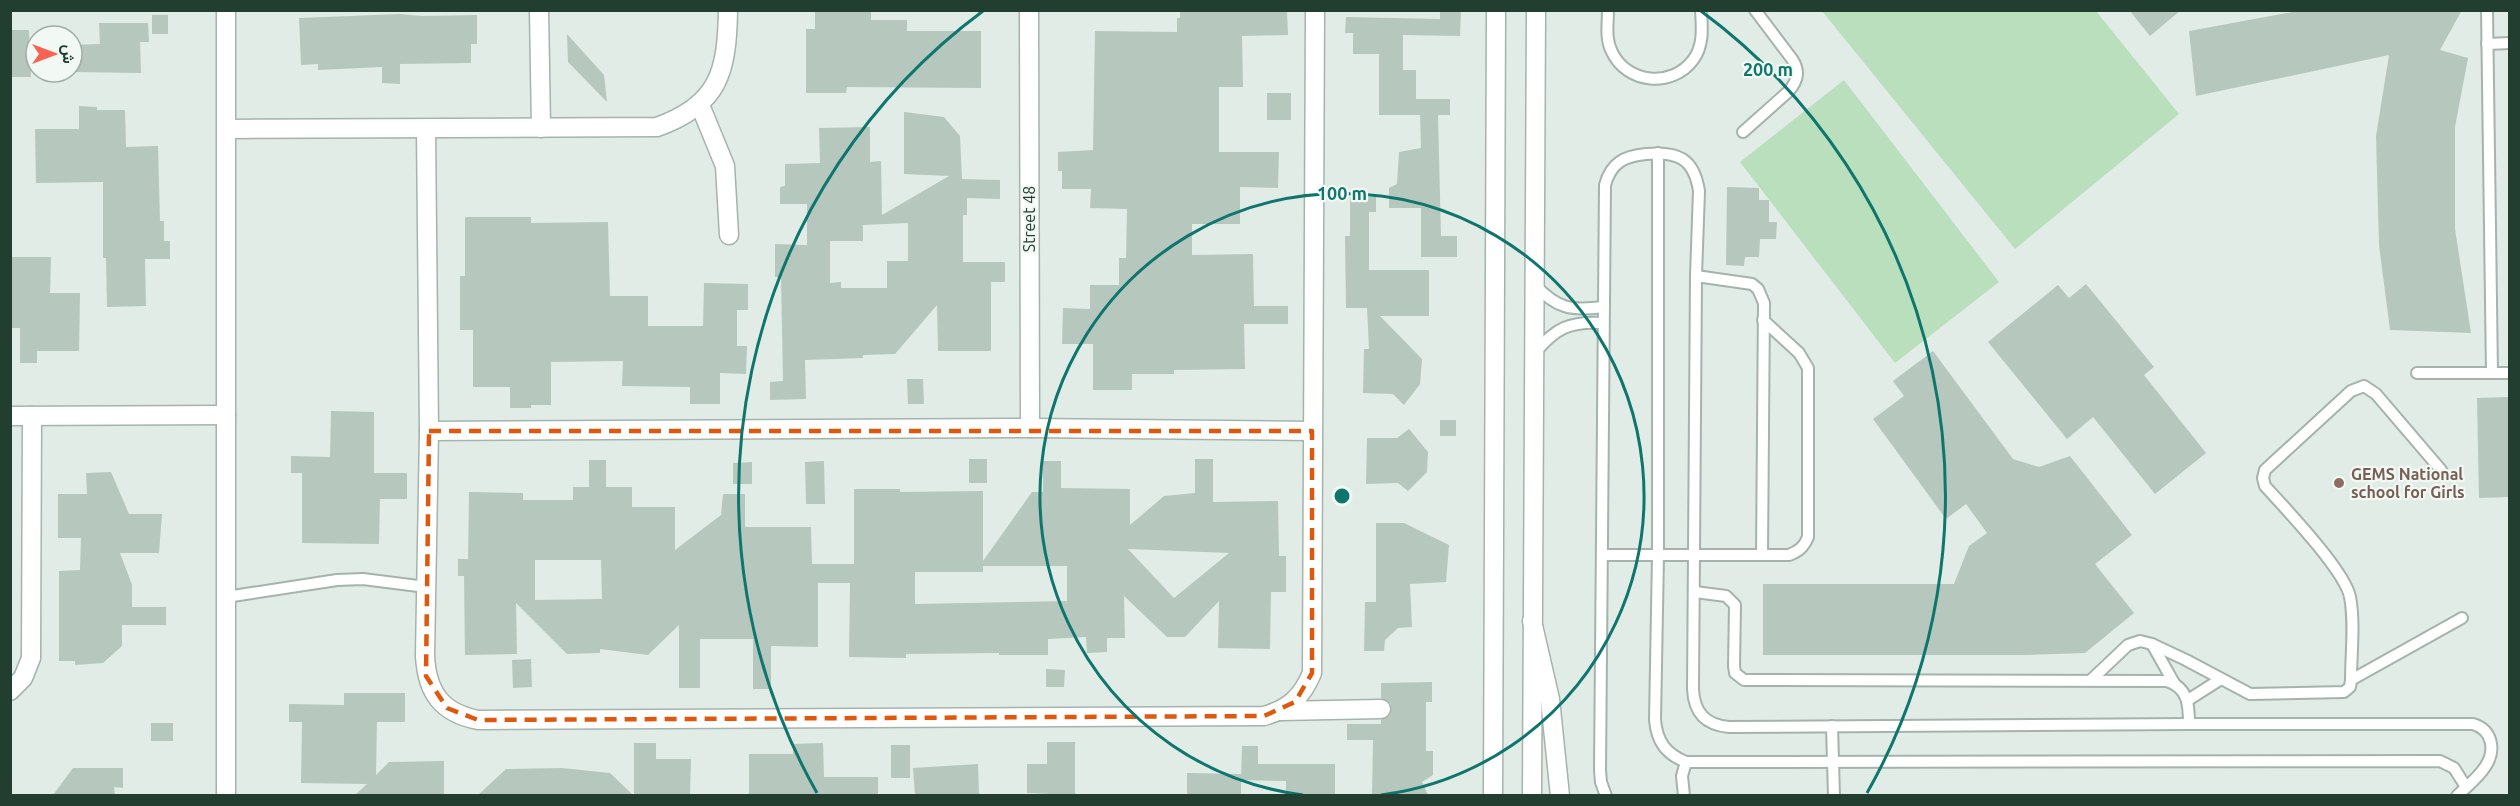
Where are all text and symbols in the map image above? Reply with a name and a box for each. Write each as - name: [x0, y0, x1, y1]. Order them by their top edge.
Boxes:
- north arrow: [24, 24, 84, 84]
- text: ش: [59, 44, 78, 64]
- text: 200 m: [1743, 59, 1793, 79]
- text: 100 m: [1317, 183, 1367, 203]
- street label: Street 48: [1020, 186, 1038, 252]
- place label: GEMS National school for Girls: [2351, 465, 2465, 501]
- marker: GEMS National school for Girls: [2332, 476, 2346, 490]
- centre of rings: [1332, 486, 1352, 506]

